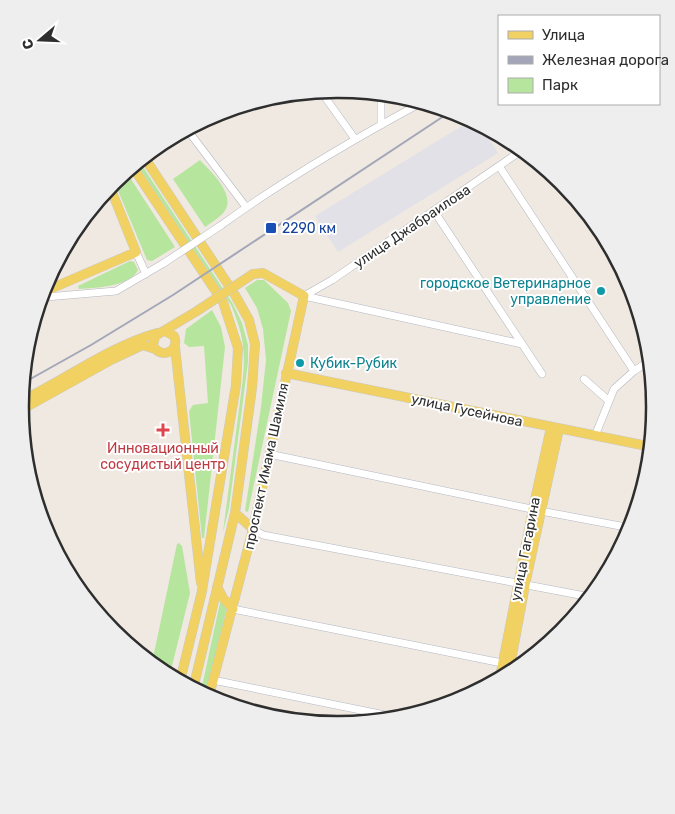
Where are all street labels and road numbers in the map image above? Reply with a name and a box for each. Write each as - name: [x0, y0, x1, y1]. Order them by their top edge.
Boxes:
- street label: улица Джабраилова: [351, 181, 474, 272]
- street label: проспект Имама Шамиля: [241, 381, 292, 551]
- street label: улица Гусейнова: [410, 390, 524, 431]
- street label: улица Гагарина: [507, 496, 544, 603]

